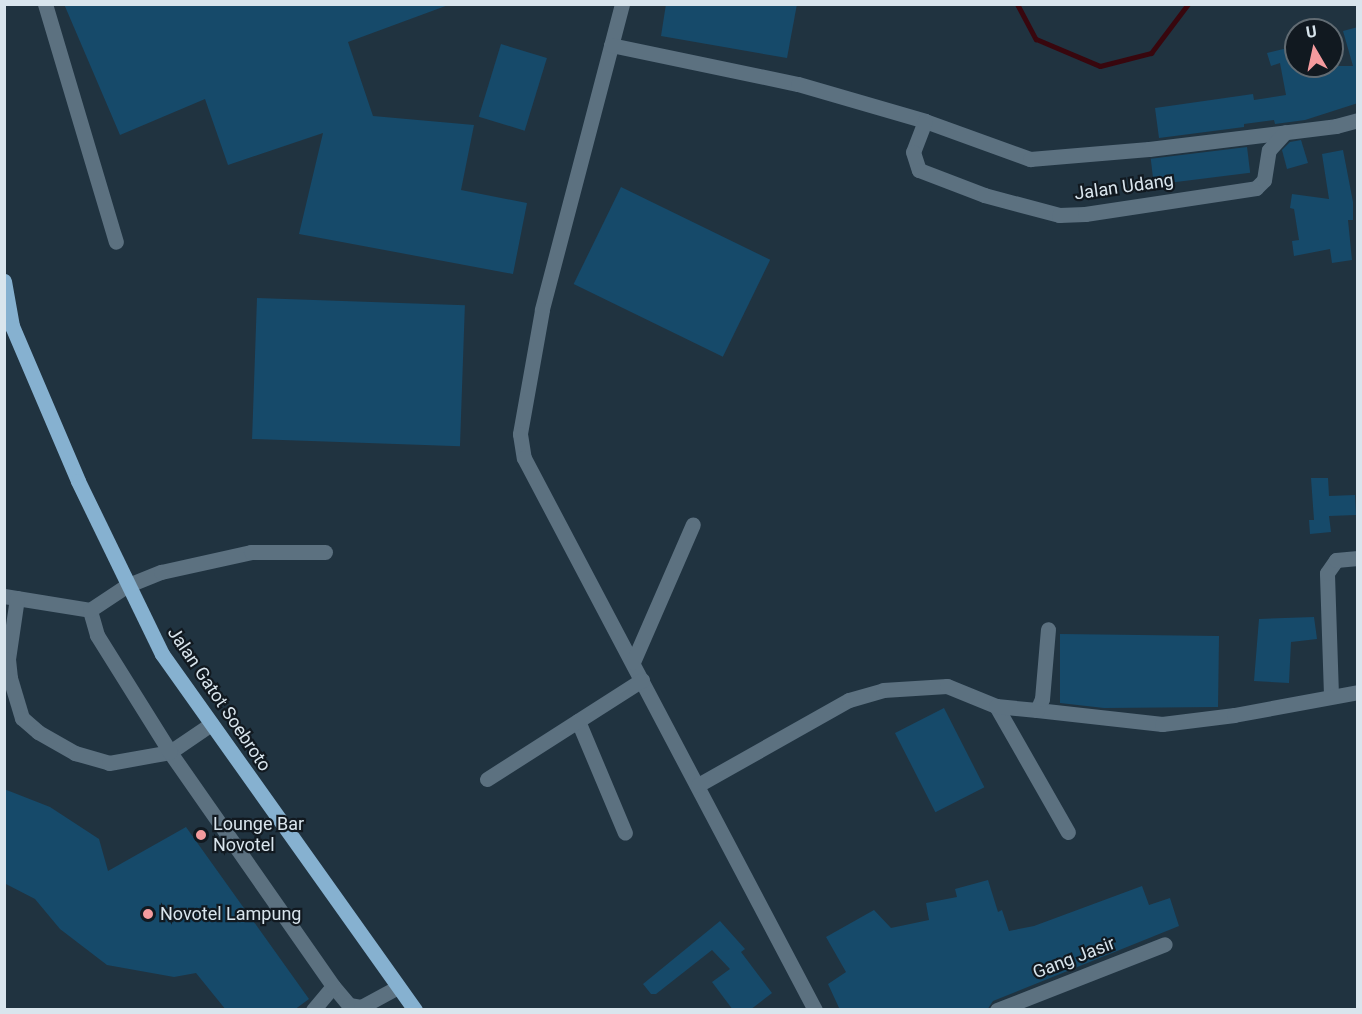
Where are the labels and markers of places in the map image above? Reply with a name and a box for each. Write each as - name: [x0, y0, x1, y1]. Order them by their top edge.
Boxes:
- place label: Lounge Bar Novotel: [213, 814, 304, 856]
- marker: Lounge Bar Novotel: [194, 828, 208, 842]
- place label: Novotel Lampung: [160, 903, 301, 925]
- marker: Novotel Lampung: [141, 907, 155, 921]

